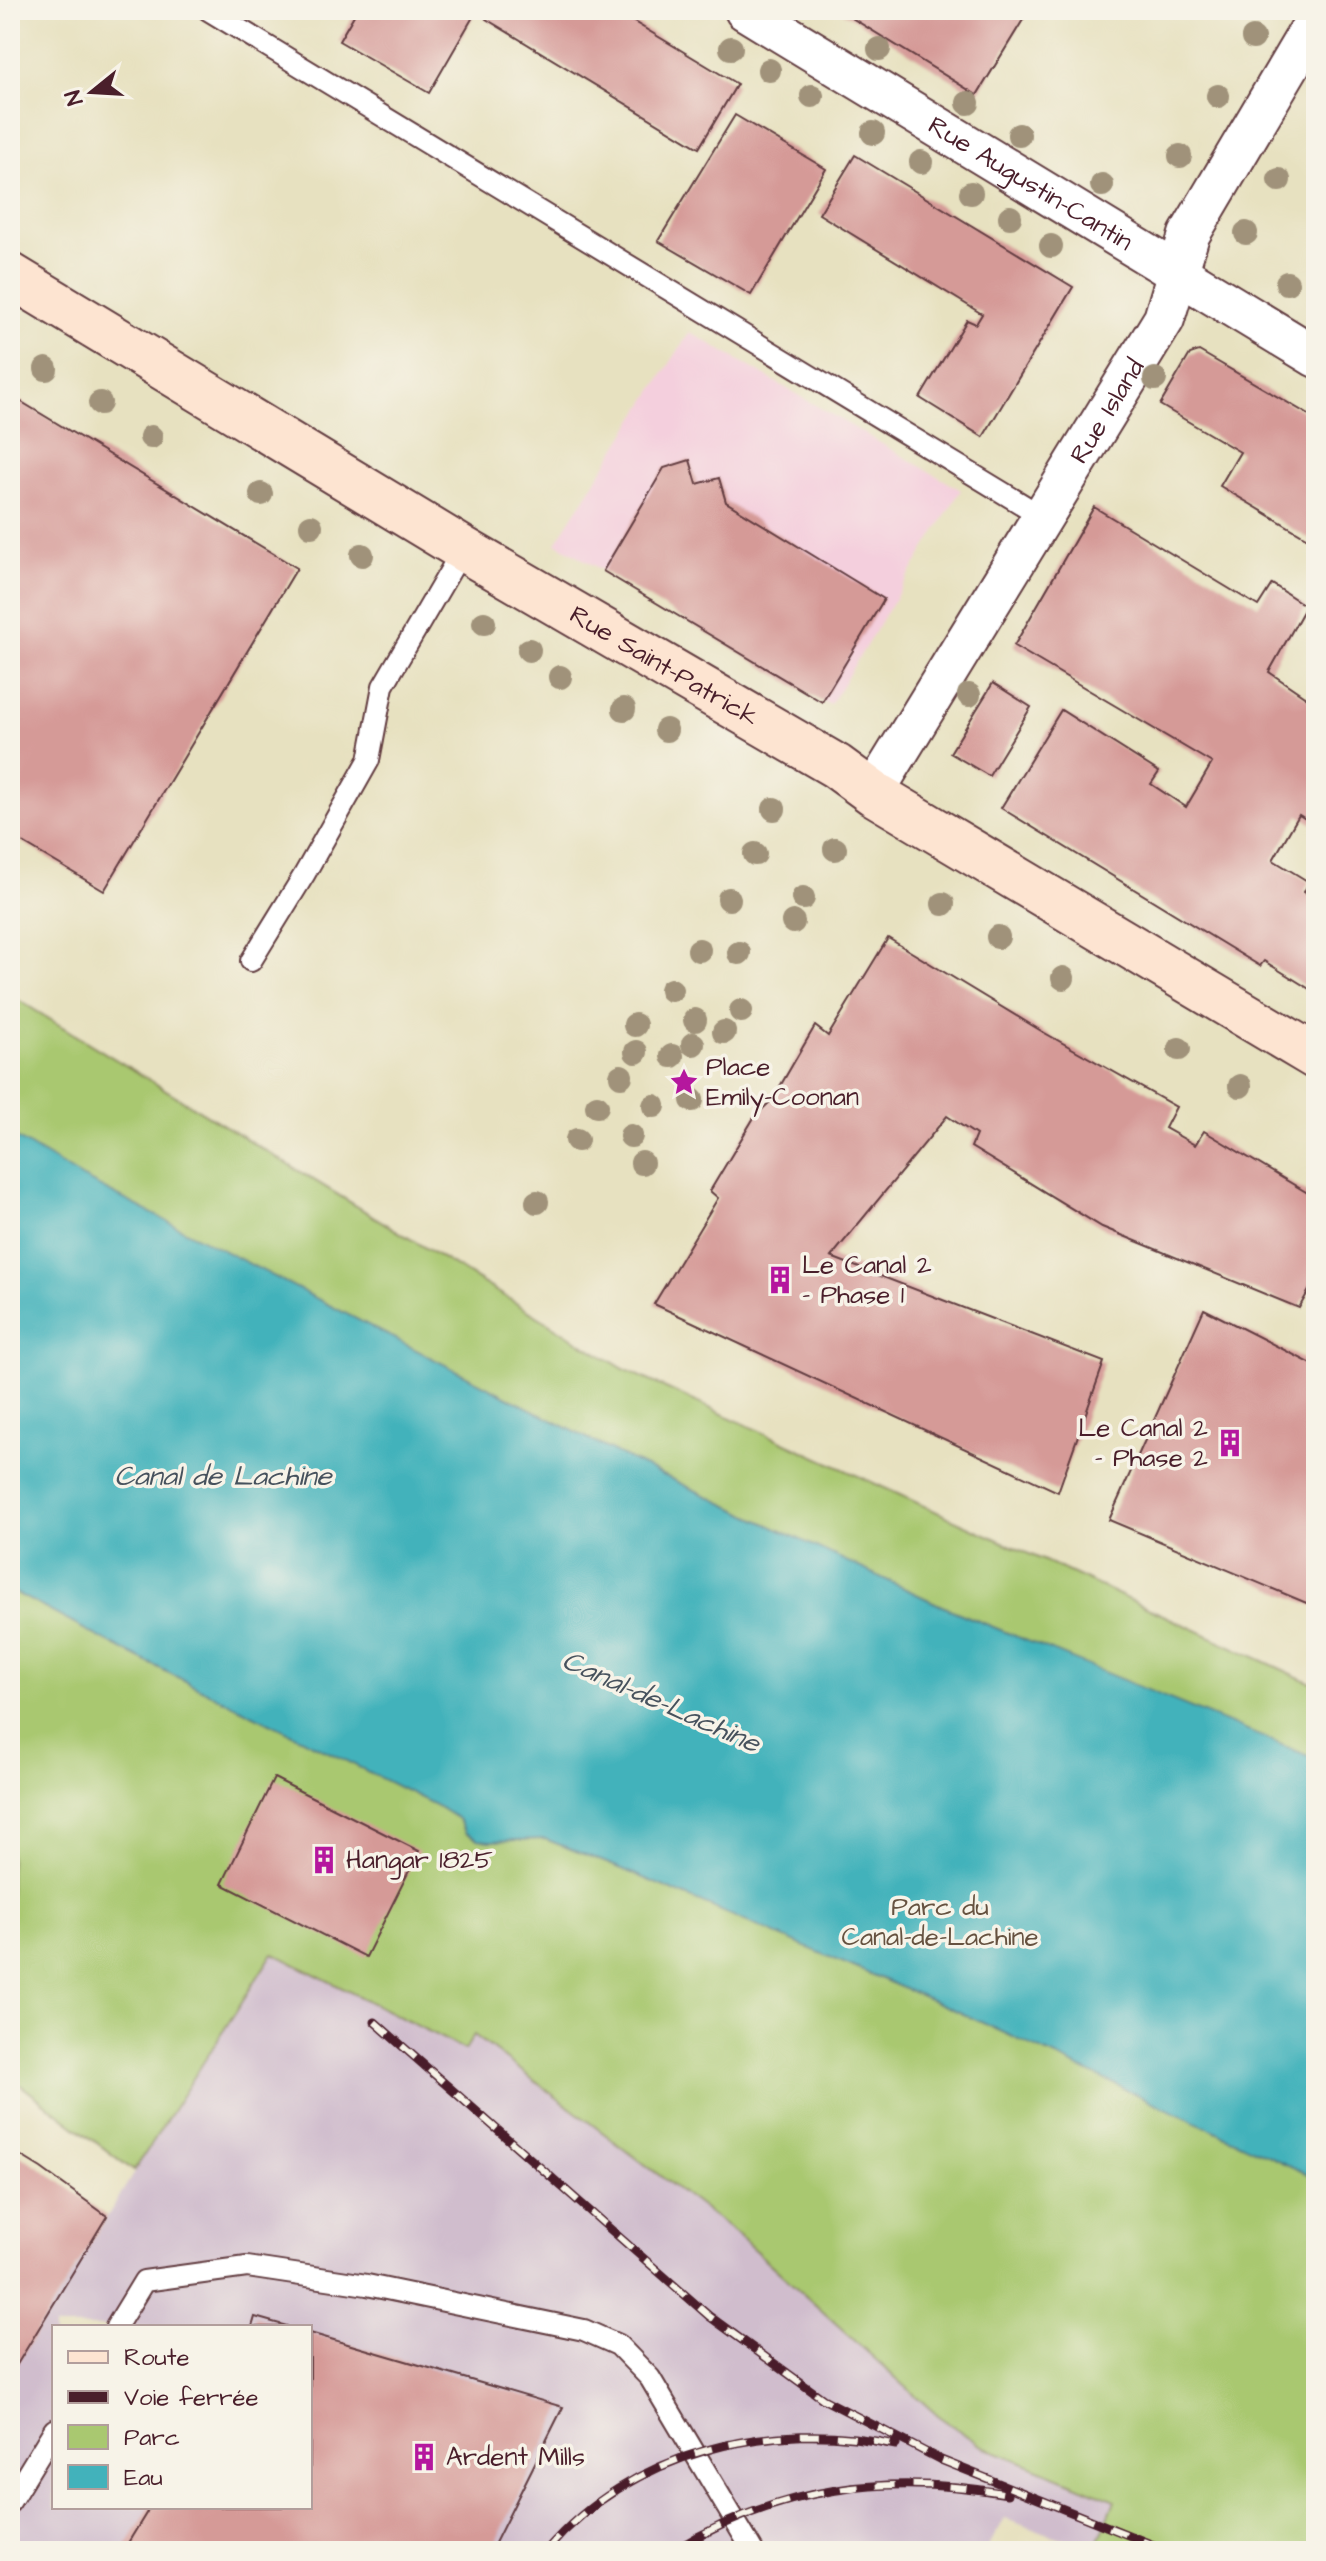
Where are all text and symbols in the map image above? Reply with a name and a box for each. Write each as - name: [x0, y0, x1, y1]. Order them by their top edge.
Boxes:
- north arrow: [52, 52, 132, 132]
- text: N: [57, 86, 91, 109]
- street label: Rue Augustin-Cantin: [921, 107, 1140, 259]
- street label: Rue Island: [1061, 352, 1153, 470]
- street label: Rue Saint-Patrick: [563, 597, 765, 735]
- place label: Place Emily-Coonan: [706, 1049, 859, 1117]
- place icon: Place Emily-Coonan: [669, 1067, 699, 1097]
- place label: Le Canal 2 - Phase 1: [802, 1247, 932, 1313]
- building icon: Le Canal 2 - Phase 1: [765, 1265, 795, 1295]
- place label: Le Canal 2 - Phase 2: [1078, 1410, 1208, 1476]
- building icon: Le Canal 2 - Phase 2: [1215, 1428, 1245, 1458]
- water label: Canal de Lachine: [114, 1457, 333, 1496]
- water label: Canal-de-Lachine: [556, 1641, 768, 1764]
- place label: Hangar 1825: [346, 1842, 493, 1880]
- building icon: Hangar 1825: [309, 1845, 339, 1875]
- park label: Parc du Canal-de-Lachine: [841, 1889, 1039, 1955]
- legend: [52, 2325, 312, 2509]
- text: Route: [124, 2341, 190, 2375]
- text: Voie ferrée: [124, 2381, 258, 2415]
- text: Parc: [124, 2421, 180, 2455]
- place label: Ardent Mills: [446, 2439, 585, 2475]
- building icon: Ardent Mills: [409, 2442, 439, 2472]
- text: Eau: [124, 2461, 163, 2495]

